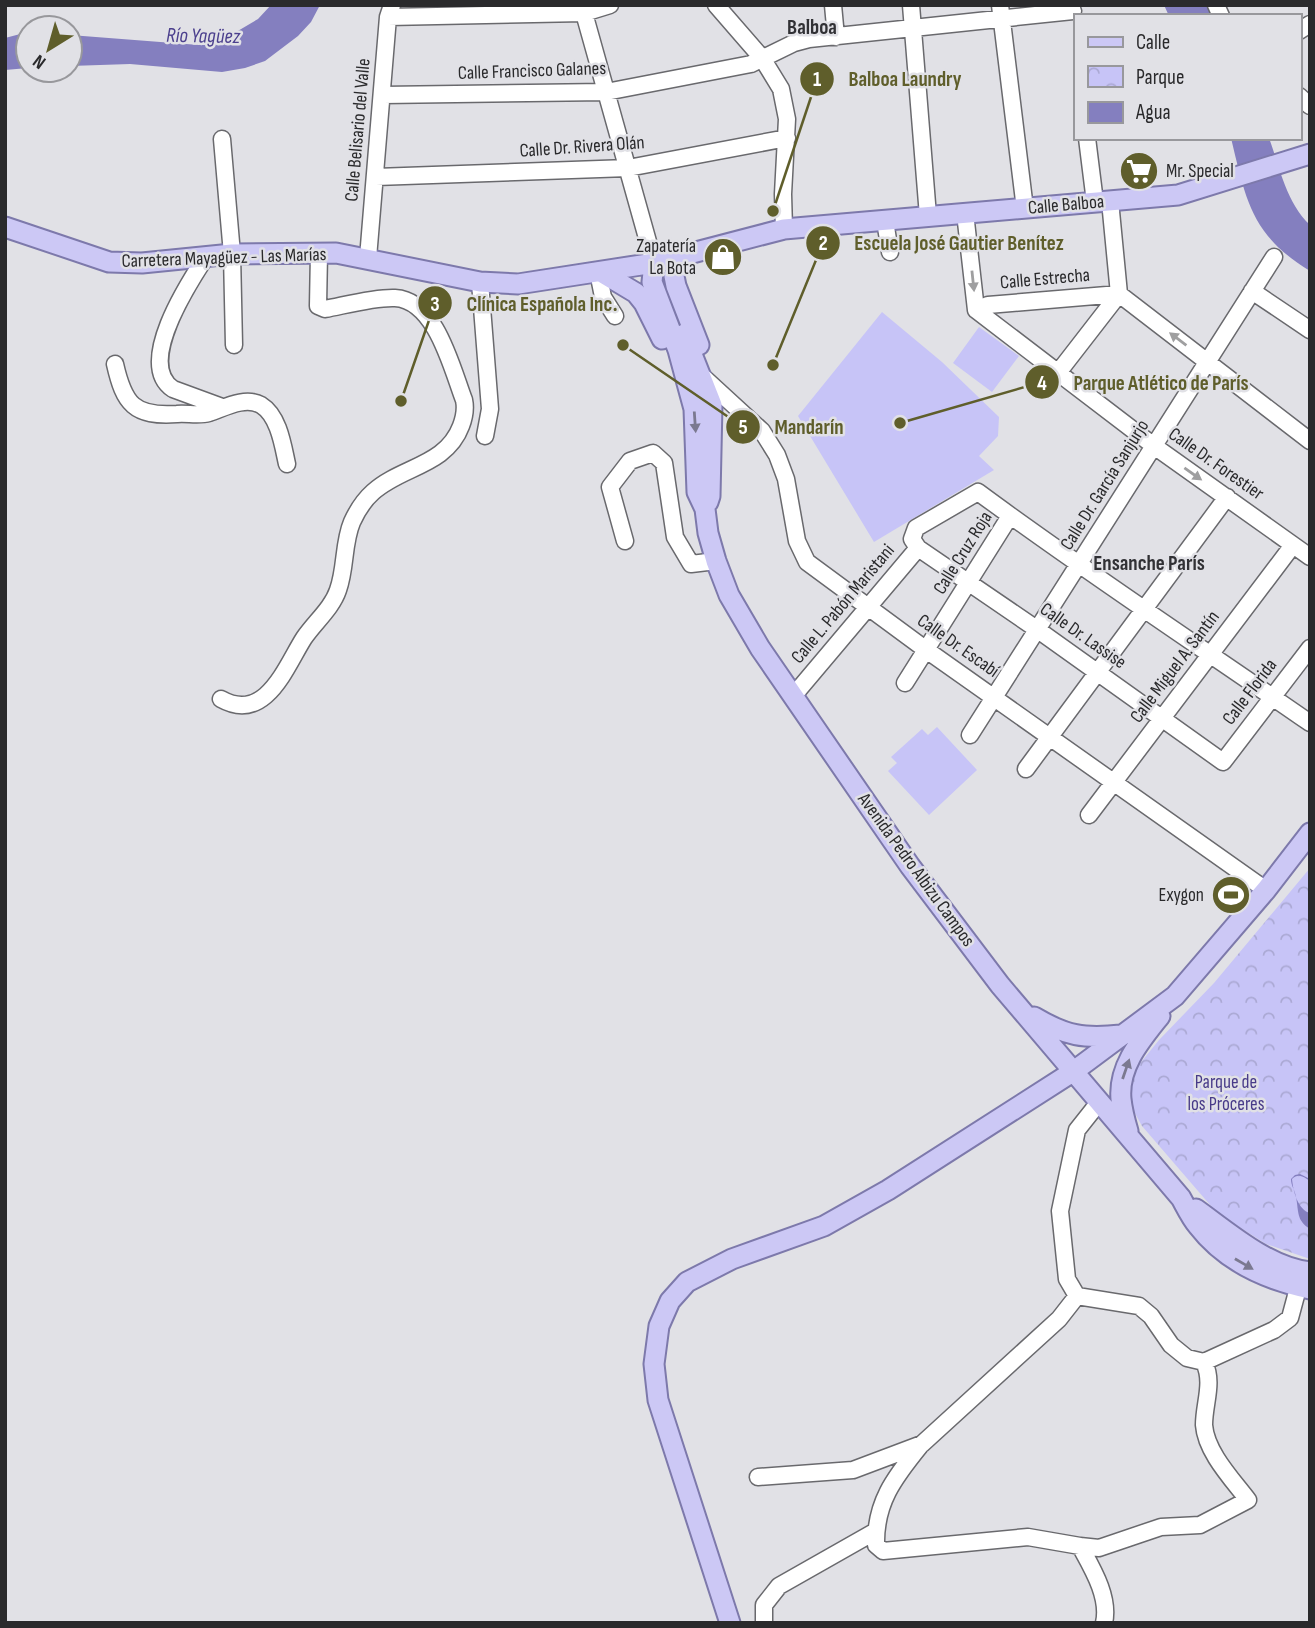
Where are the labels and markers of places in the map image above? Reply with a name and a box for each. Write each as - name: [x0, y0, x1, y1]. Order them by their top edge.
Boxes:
- callout: Balboa Laundry: [799, 58, 975, 100]
- supermarket icon: Mr. Special: [1118, 150, 1160, 192]
- place label: Mr. Special: [1166, 160, 1234, 183]
- callout: Escuela José Gautier Benítez: [805, 222, 1078, 264]
- place label: Zapatería La Bota: [636, 235, 696, 280]
- shop icon: Zapatería La Bota: [702, 236, 744, 278]
- callout: Clínica Española Inc.: [417, 282, 631, 324]
- callout: Parque Atlético de París: [1025, 361, 1263, 403]
- callout: Mandarín: [726, 406, 858, 448]
- sports icon: Exygon: [1210, 874, 1252, 916]
- place label: Exygon: [1159, 884, 1204, 907]

